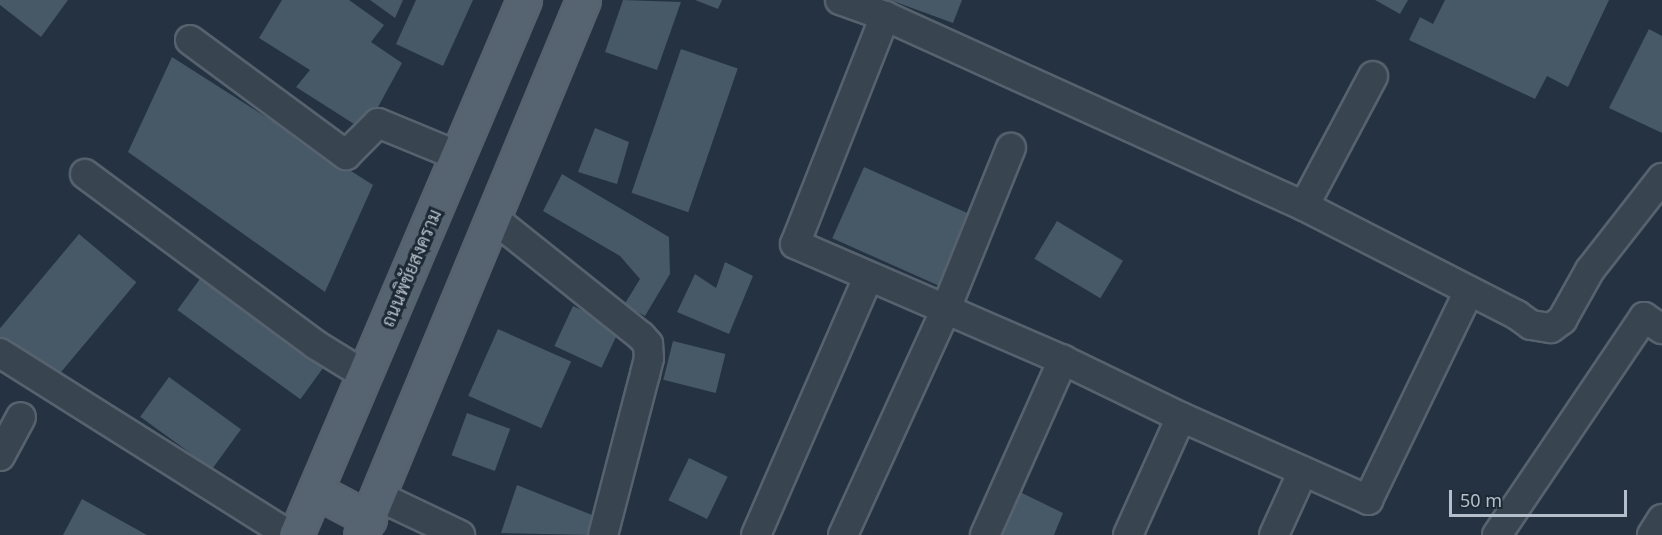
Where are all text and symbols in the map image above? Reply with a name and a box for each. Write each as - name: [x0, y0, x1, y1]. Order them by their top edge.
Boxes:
- street label: ถนนพิชัยสงคราม: [377, 206, 445, 330]
- scale bar: [1452, 478, 1630, 516]
- text: 50 m: [1460, 488, 1502, 512]

